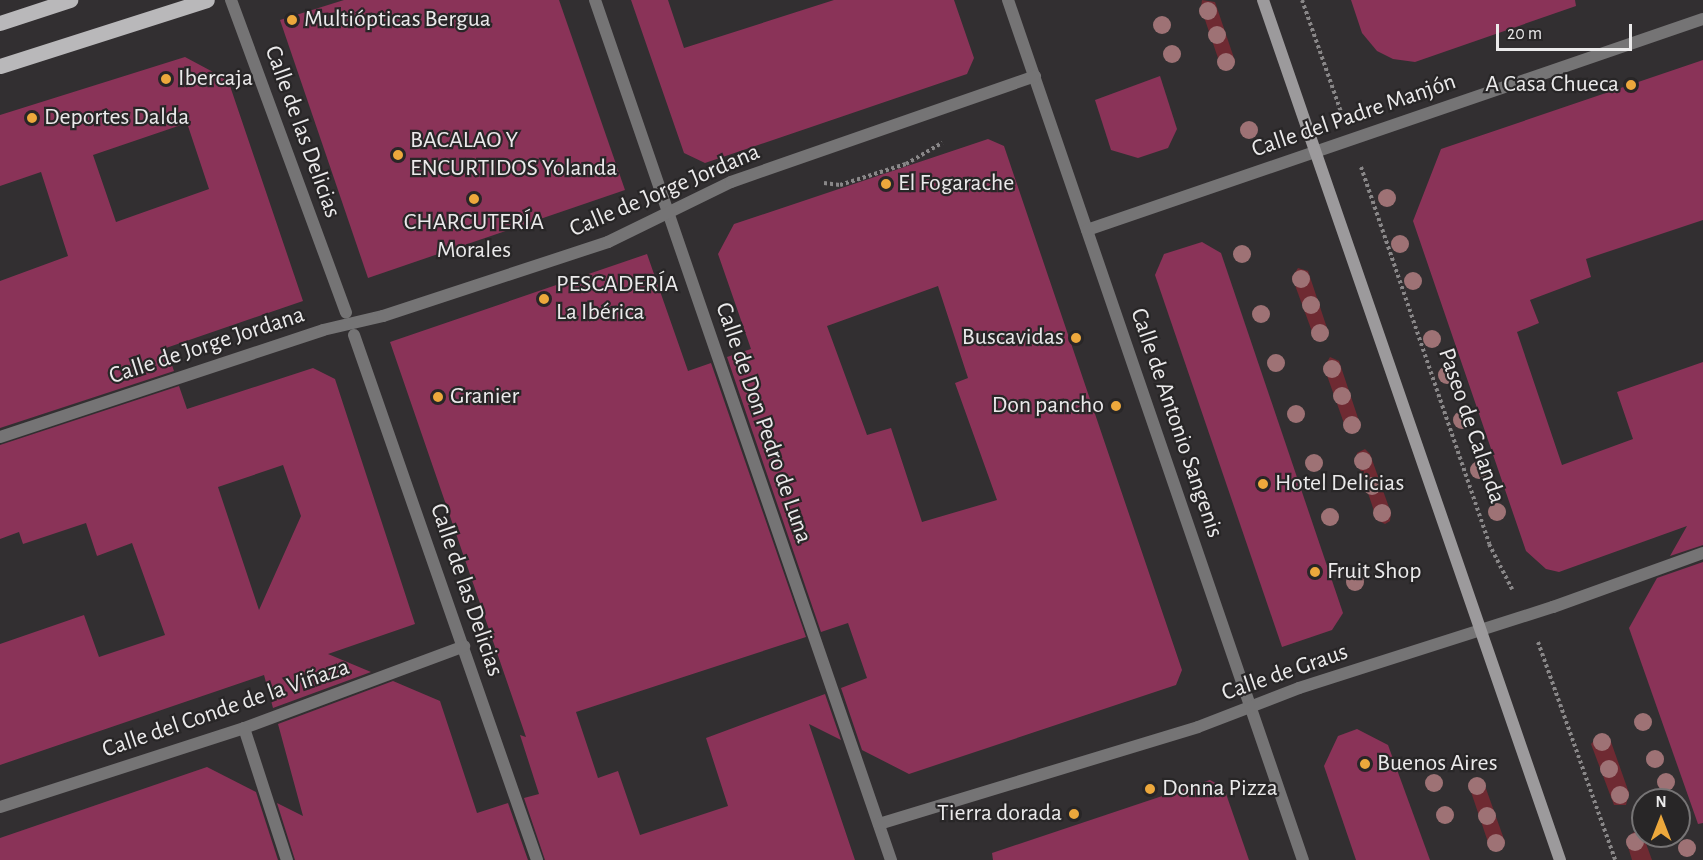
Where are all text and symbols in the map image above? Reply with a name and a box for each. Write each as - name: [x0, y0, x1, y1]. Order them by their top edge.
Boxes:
- place label: Multiópticas Bergua: [304, 6, 491, 34]
- scale bar: [1499, 12, 1636, 50]
- marker: Multiópticas Bergua: [285, 13, 299, 27]
- text: 20 m: [1507, 25, 1542, 43]
- street label: Calle de las Delicias: [258, 42, 346, 222]
- place label: Ibercaja: [178, 65, 253, 93]
- street label: Calle del Padre Manjón: [1248, 68, 1460, 164]
- place label: A Casa Chueca: [1485, 71, 1619, 99]
- marker: Ibercaja: [159, 72, 173, 86]
- marker: A Casa Chueca: [1624, 78, 1638, 92]
- place label: Deportes Dalda: [44, 104, 189, 132]
- marker: Deportes Dalda: [25, 111, 39, 125]
- place label: BACALAO Y ENCURTIDOS Yolanda: [410, 127, 617, 183]
- street label: Calle de Jorge Jordana: [566, 138, 764, 244]
- marker: BACALAO Y ENCURTIDOS Yolanda: [391, 148, 405, 162]
- place label: El Fogarache: [898, 170, 1014, 198]
- marker: El Fogarache: [879, 177, 893, 191]
- marker: CHARCUTERÍA Morales: [467, 192, 481, 206]
- place label: CHARCUTERÍA Morales: [404, 209, 544, 265]
- place label: PESCADERÍA La Ibérica: [556, 271, 678, 327]
- marker: PESCADERÍA La Ibérica: [537, 292, 551, 306]
- street label: Calle de Don Pedro de Luna: [708, 299, 818, 547]
- street label: Calle de Jorge Jordana: [106, 301, 308, 391]
- street label: Calle de Antonio Sangenis: [1123, 305, 1229, 541]
- place label: Buscavidas: [962, 324, 1064, 352]
- marker: Buscavidas: [1069, 331, 1083, 345]
- street label: Paseo de Calanda: [1431, 345, 1511, 507]
- place label: Granier: [450, 383, 519, 411]
- marker: Granier: [431, 390, 445, 404]
- place label: Don pancho: [992, 392, 1104, 420]
- marker: Don pancho: [1109, 399, 1123, 413]
- place label: Hotel Delicias: [1275, 470, 1404, 498]
- marker: Hotel Delicias: [1256, 477, 1270, 491]
- street label: Calle de las Delicias: [423, 500, 509, 680]
- place label: Fruit Shop: [1327, 558, 1422, 586]
- marker: Fruit Shop: [1308, 565, 1322, 579]
- street label: Calle de Graus: [1218, 638, 1352, 708]
- street label: Calle del Conde de la Viñaza: [99, 653, 353, 765]
- place label: Buenos Aires: [1377, 750, 1498, 778]
- marker: Buenos Aires: [1358, 757, 1372, 771]
- place label: Donna Pizza: [1162, 775, 1278, 803]
- marker: Donna Pizza: [1143, 782, 1157, 796]
- north arrow: [1631, 788, 1691, 848]
- text: N: [1655, 794, 1667, 810]
- place label: Tierra dorada: [937, 800, 1062, 828]
- marker: Tierra dorada: [1067, 807, 1081, 821]

